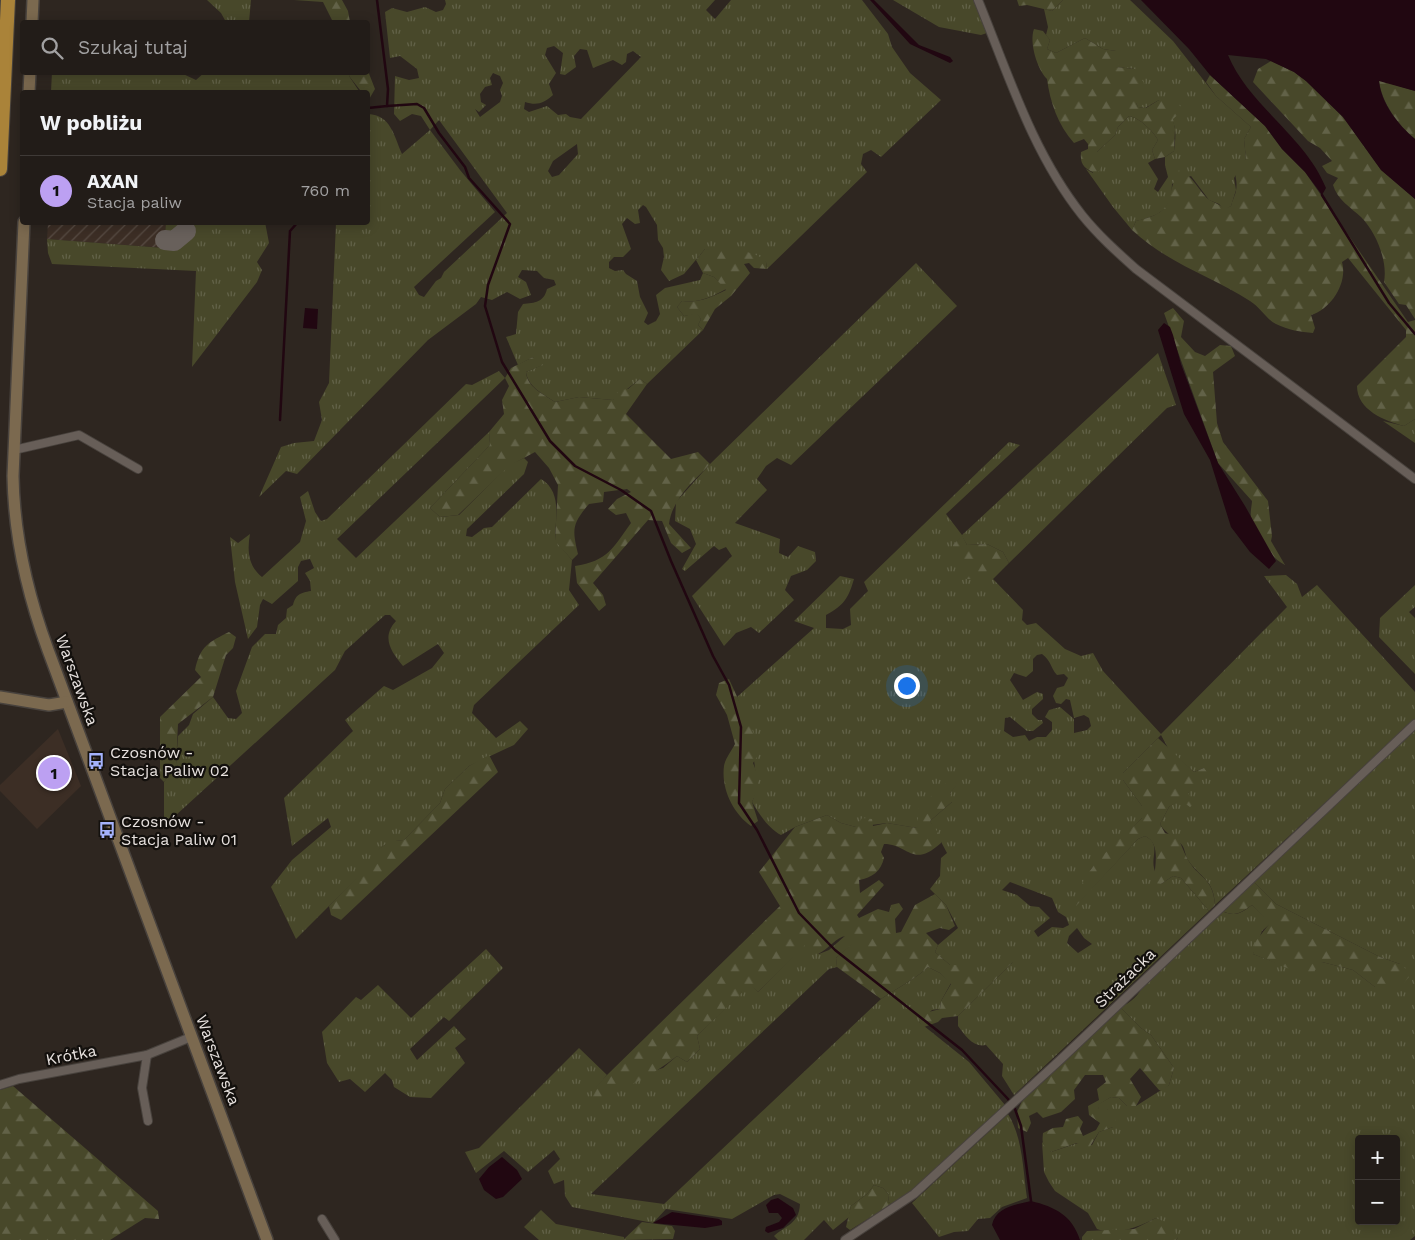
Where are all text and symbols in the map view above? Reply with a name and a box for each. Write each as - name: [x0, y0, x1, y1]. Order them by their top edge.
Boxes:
- search box: [20, 20, 370, 75]
- icon: search: [38, 34, 66, 62]
- text: Szukaj tutaj: [78, 36, 188, 59]
- text: W pobliżu: [40, 110, 142, 135]
- text: AXAN: [87, 170, 139, 193]
- text: 1: [53, 181, 59, 200]
- text: 760 m: [301, 181, 350, 200]
- text: Stacja paliw: [87, 193, 182, 212]
- street label: Warszawska: [52, 632, 102, 728]
- your location: [894, 673, 920, 699]
- place label: Czosnów - Stacja Paliw 02: [110, 743, 229, 780]
- bus stop icon: Czosnów - Stacja Paliw 02: [86, 751, 106, 771]
- pin: 1: [38, 754, 70, 792]
- place label: Czosnów - Stacja Paliw 01: [121, 812, 237, 849]
- bus stop icon: Czosnów - Stacja Paliw 01: [97, 820, 117, 840]
- street label: Strażacka: [1091, 944, 1159, 1012]
- street label: Warszawska: [192, 1012, 244, 1108]
- street label: Krótka: [44, 1041, 98, 1069]
- map controls: [1355, 1135, 1400, 1225]
- button: +: [1355, 1135, 1400, 1180]
- button: −: [1355, 1180, 1400, 1225]

